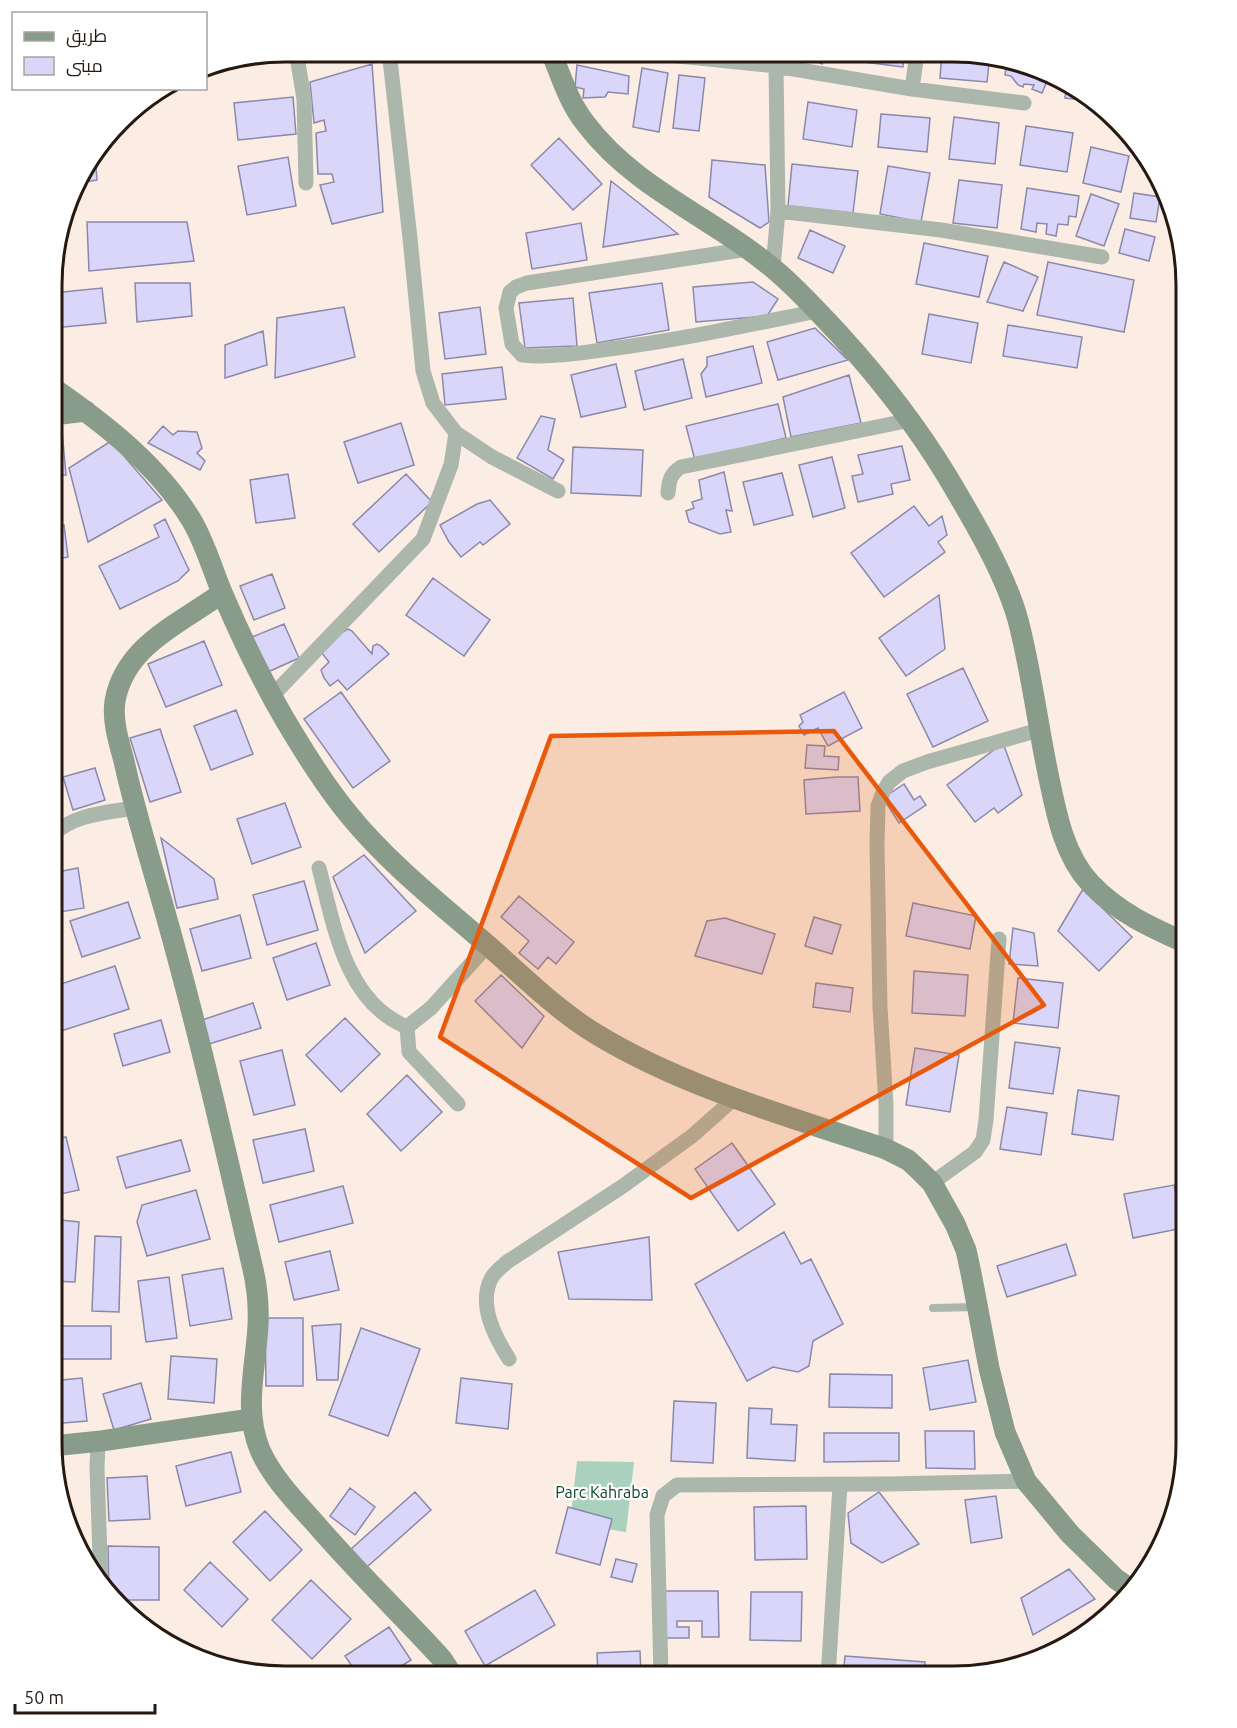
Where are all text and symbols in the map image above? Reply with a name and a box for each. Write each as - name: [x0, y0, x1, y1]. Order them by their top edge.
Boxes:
- legend: [12, 12, 207, 90]
- text: طريق: [66, 25, 107, 48]
- text: مبنى: [66, 55, 103, 77]
- park label: Parc Kahraba: [555, 1483, 649, 1501]
- scale bar: [15, 1677, 154, 1715]
- text: 50 m: [24, 1687, 64, 1707]

